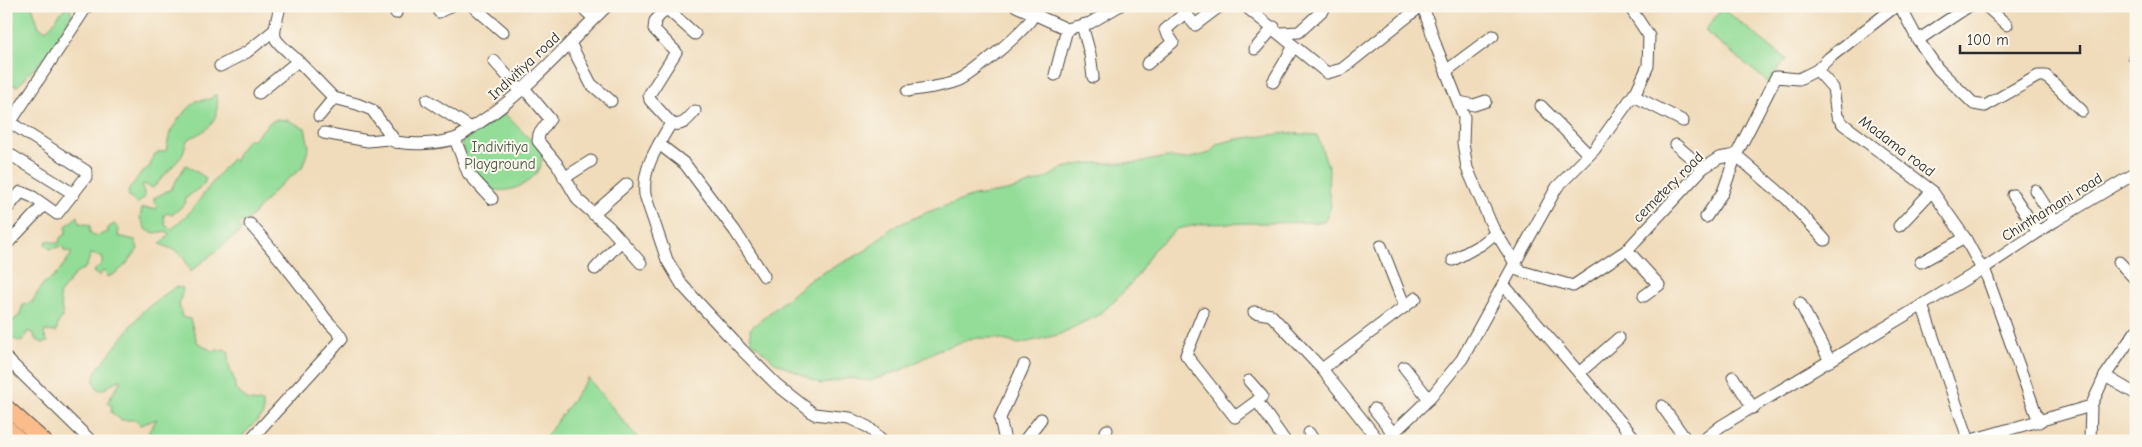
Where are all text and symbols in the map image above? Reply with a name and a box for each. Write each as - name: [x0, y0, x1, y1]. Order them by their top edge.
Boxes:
- scale bar: [1960, 22, 2080, 54]
- street label: Indivitiya road: [484, 28, 564, 104]
- text: 100 m: [1967, 31, 2009, 49]
- street label: Madama road: [1855, 112, 1939, 180]
- park label: Indivitiya Playground: [464, 138, 536, 173]
- street label: cemetery road: [1629, 148, 1707, 226]
- street label: Chinthamani road: [1998, 169, 2106, 245]

